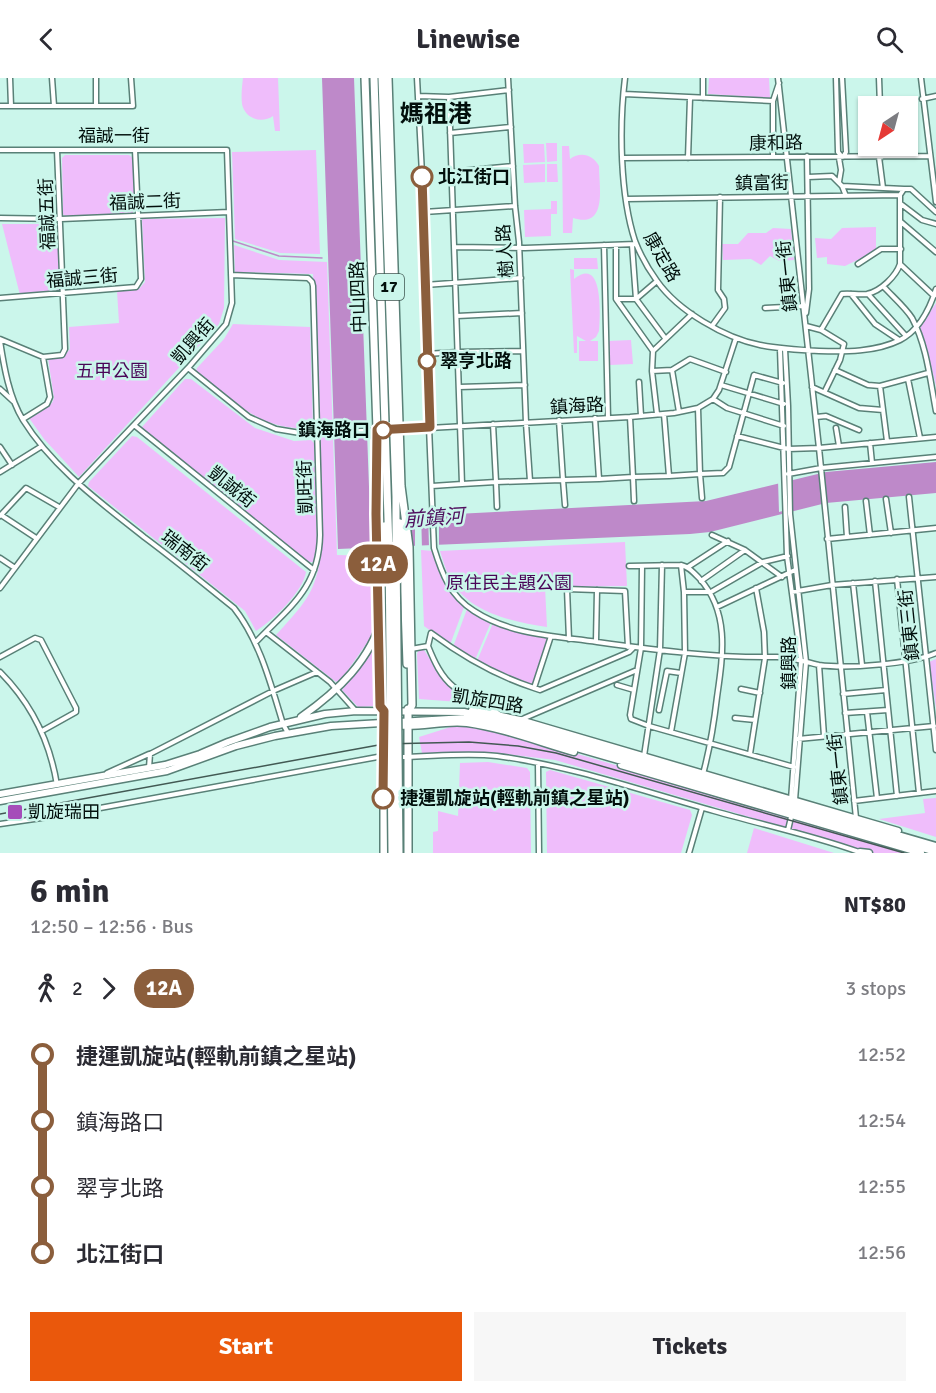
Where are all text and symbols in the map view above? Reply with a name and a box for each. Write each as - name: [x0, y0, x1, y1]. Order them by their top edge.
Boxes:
- icon: back: [30, 23, 63, 56]
- text: Linewise: [416, 23, 520, 56]
- icon: search: [873, 23, 906, 56]
- north arrow: [858, 96, 918, 156]
- map controls: [858, 96, 918, 156]
- district label: 媽祖港: [400, 99, 472, 129]
- street label: 福誠一街: [78, 125, 150, 147]
- street label: 康和路: [749, 132, 803, 154]
- marker: 北江街口: [411, 166, 433, 188]
- place label: 北江街口: [438, 166, 510, 188]
- street label: 鎮富街: [735, 172, 789, 194]
- street label: 福誠五街: [35, 178, 59, 250]
- street label: 福誠二街: [109, 190, 181, 214]
- street label: 樹人路: [492, 223, 518, 279]
- street label: 康定路: [639, 228, 685, 286]
- street label: 鎮東一街: [772, 239, 802, 313]
- street label: 中山四路: [346, 261, 370, 333]
- street label: 福誠三街: [45, 264, 119, 292]
- road number: 17: [374, 274, 404, 300]
- street label: 凱興街: [167, 313, 219, 369]
- place label: 翠亨北路: [440, 350, 512, 372]
- marker: 翠亨北路: [418, 352, 436, 370]
- park label: 五甲公園: [76, 360, 148, 382]
- street label: 鎮海路: [549, 394, 605, 418]
- place label: 鎮海路口: [298, 419, 370, 441]
- marker: 鎮海路口: [374, 421, 392, 439]
- street label: 凱旺街: [293, 460, 317, 514]
- street label: 凱誠街: [204, 461, 260, 513]
- water label: 前鎮河: [403, 503, 469, 533]
- street label: 瑞南街: [157, 526, 213, 576]
- line badge: 12A: [344, 544, 412, 584]
- text: 12A: [360, 551, 396, 577]
- park label: 原住民主題公園: [446, 572, 572, 594]
- street label: 鎮東三街: [894, 588, 924, 662]
- street label: 鎮興路: [778, 636, 800, 690]
- street label: 凱旋四路: [451, 685, 525, 717]
- street label: 鎮東一街: [823, 732, 853, 806]
- marker: 捷運凱旋站(輕軌前鎮之星站): [372, 787, 394, 809]
- place label: 捷運凱旋站(輕軌前鎮之星站): [400, 787, 630, 809]
- place label: 凱旋瑞田: [28, 801, 100, 823]
- marker: 凱旋瑞田: [6, 803, 24, 821]
- text: 6 min: [30, 871, 110, 912]
- text: NT$80: [844, 891, 906, 918]
- text: 12:50 – 12:56 · Bus: [30, 914, 193, 939]
- icon: walk: [30, 972, 63, 1005]
- icon: forward: [92, 972, 125, 1005]
- text: 12A: [146, 975, 182, 1001]
- text: 2: [72, 976, 83, 1001]
- text: 3 stops: [845, 976, 906, 1001]
- text: 12:52: [857, 1042, 906, 1067]
- text: 捷運凱旋站(輕軌前鎮之星站): [76, 1043, 357, 1070]
- text: 12:54: [857, 1108, 906, 1133]
- text: 鎮海路口: [76, 1109, 164, 1136]
- text: 12:55: [857, 1174, 906, 1199]
- text: 翠亨北路: [76, 1175, 164, 1202]
- text: 12:56: [857, 1240, 906, 1265]
- text: 北江街口: [76, 1241, 164, 1268]
- button: Start: [30, 1312, 462, 1381]
- button: Tickets: [474, 1312, 906, 1381]

